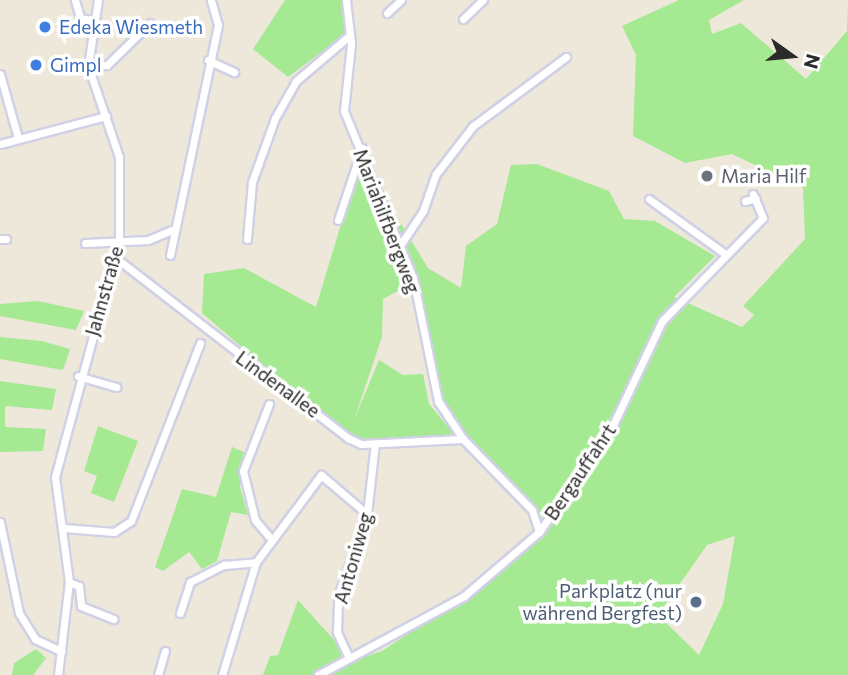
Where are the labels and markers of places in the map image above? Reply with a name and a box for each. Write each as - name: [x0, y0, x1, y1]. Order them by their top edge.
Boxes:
- place label: Edeka Wiesmeth: [59, 16, 203, 38]
- marker: Edeka Wiesmeth: [37, 19, 53, 35]
- place label: Gimpl: [50, 54, 101, 76]
- marker: Gimpl: [28, 57, 44, 73]
- place label: Maria Hilf: [721, 165, 806, 187]
- marker: Maria Hilf: [699, 168, 715, 184]
- place label: Parkplatz (nur während Bergfest): [523, 580, 682, 624]
- marker: Parkplatz (nur während Bergfest): [688, 594, 704, 610]

